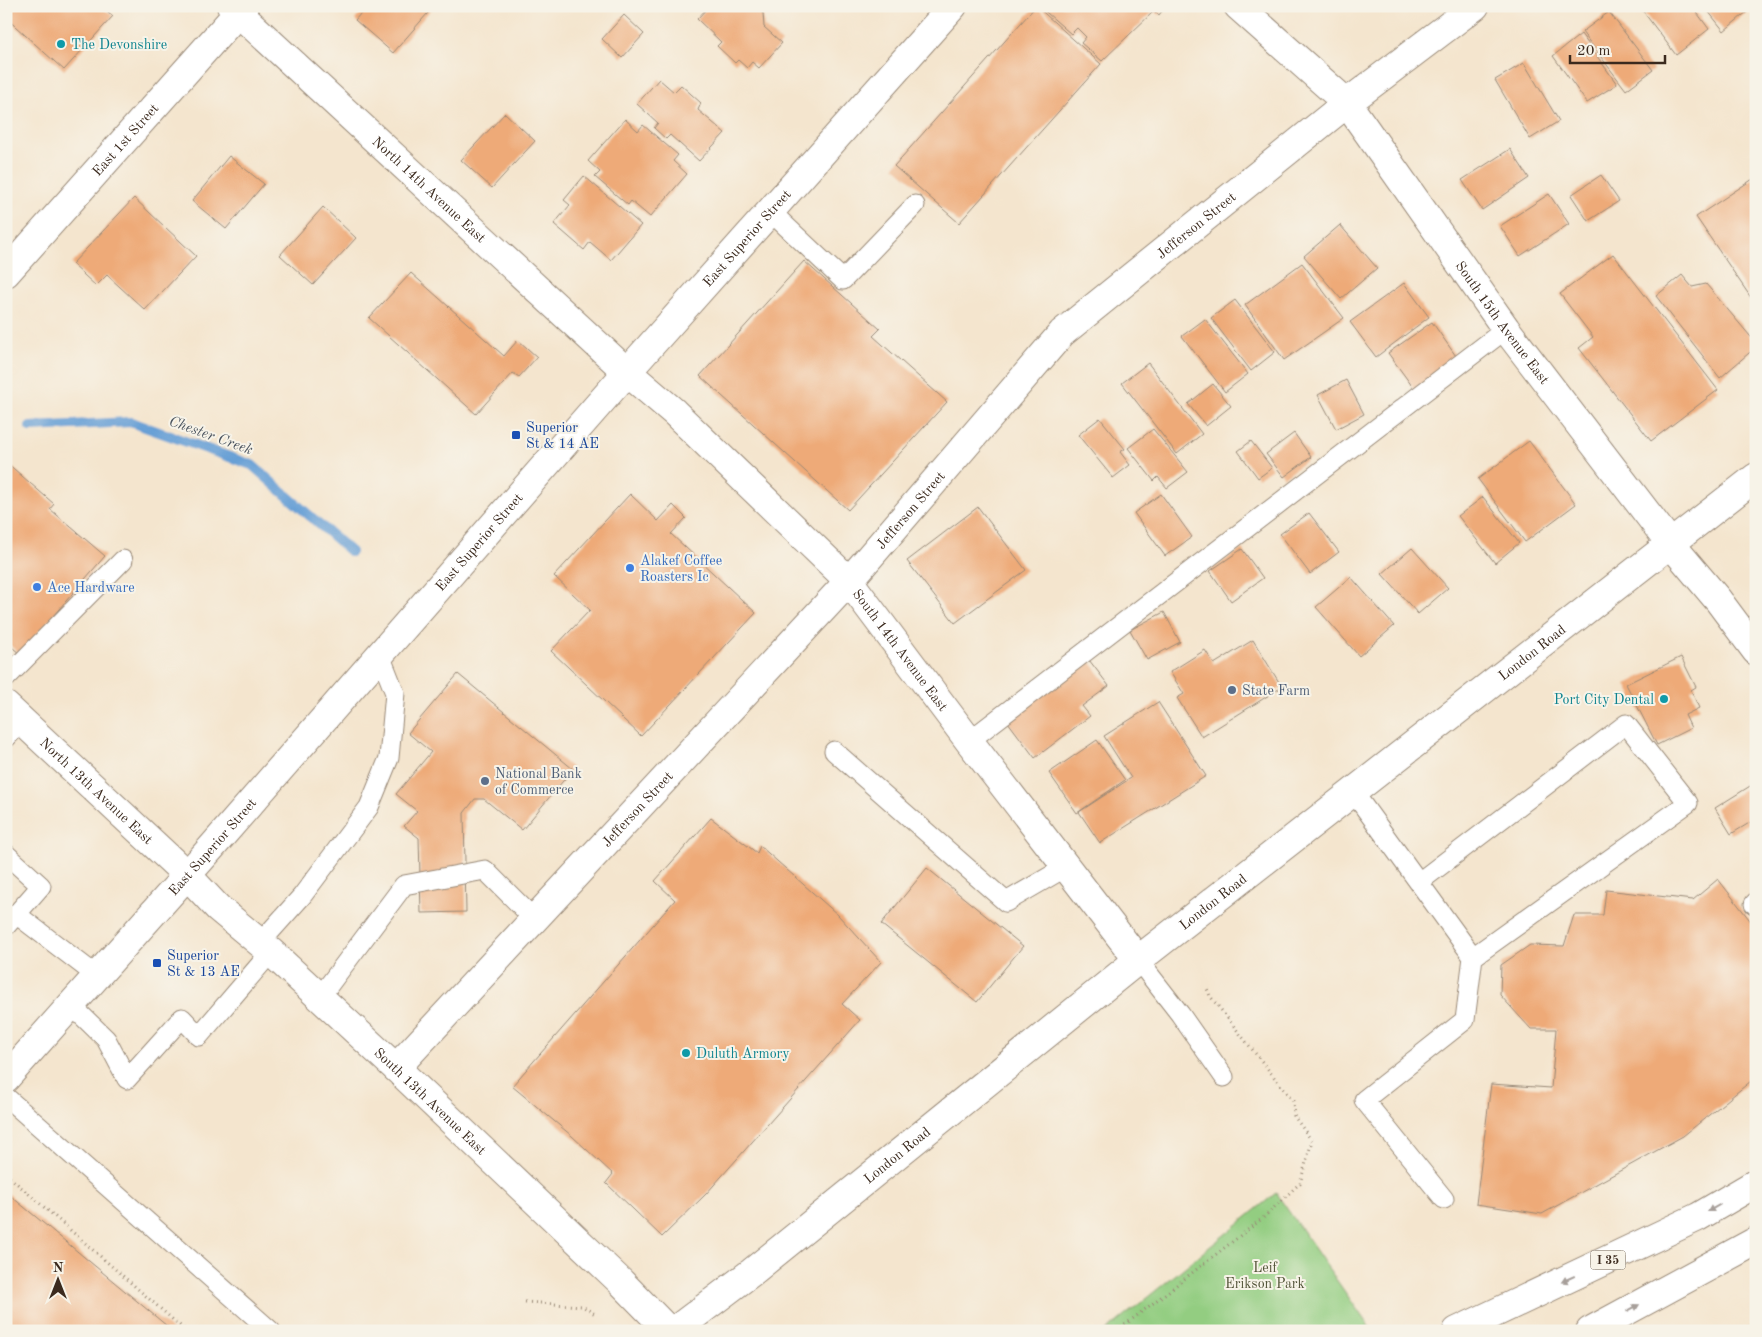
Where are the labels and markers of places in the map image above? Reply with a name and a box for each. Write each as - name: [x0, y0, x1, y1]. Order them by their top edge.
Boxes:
- marker: The Devonshire: [55, 38, 67, 50]
- place label: The Devonshire: [71, 38, 167, 52]
- place label: Superior St & 14 AE: [526, 421, 599, 451]
- marker: Superior St & 14 AE: [510, 429, 522, 441]
- place label: Alakef Coffee Roasters Ic: [640, 554, 722, 584]
- marker: Alakef Coffee Roasters Ic: [624, 562, 636, 574]
- marker: Ace Hardware: [31, 581, 43, 593]
- place label: Ace Hardware: [47, 581, 135, 595]
- marker: State Farm: [1226, 684, 1238, 696]
- place label: State Farm: [1242, 684, 1310, 698]
- place label: Port City Dental: [1554, 693, 1654, 707]
- marker: Port City Dental: [1658, 693, 1670, 705]
- place label: National Bank of Commerce: [495, 767, 582, 797]
- marker: National Bank of Commerce: [479, 775, 491, 787]
- place label: Superior St & 13 AE: [167, 949, 240, 979]
- marker: Superior St & 13 AE: [151, 957, 163, 969]
- marker: Duluth Armory: [680, 1047, 692, 1059]
- place label: Duluth Armory: [696, 1047, 790, 1061]

